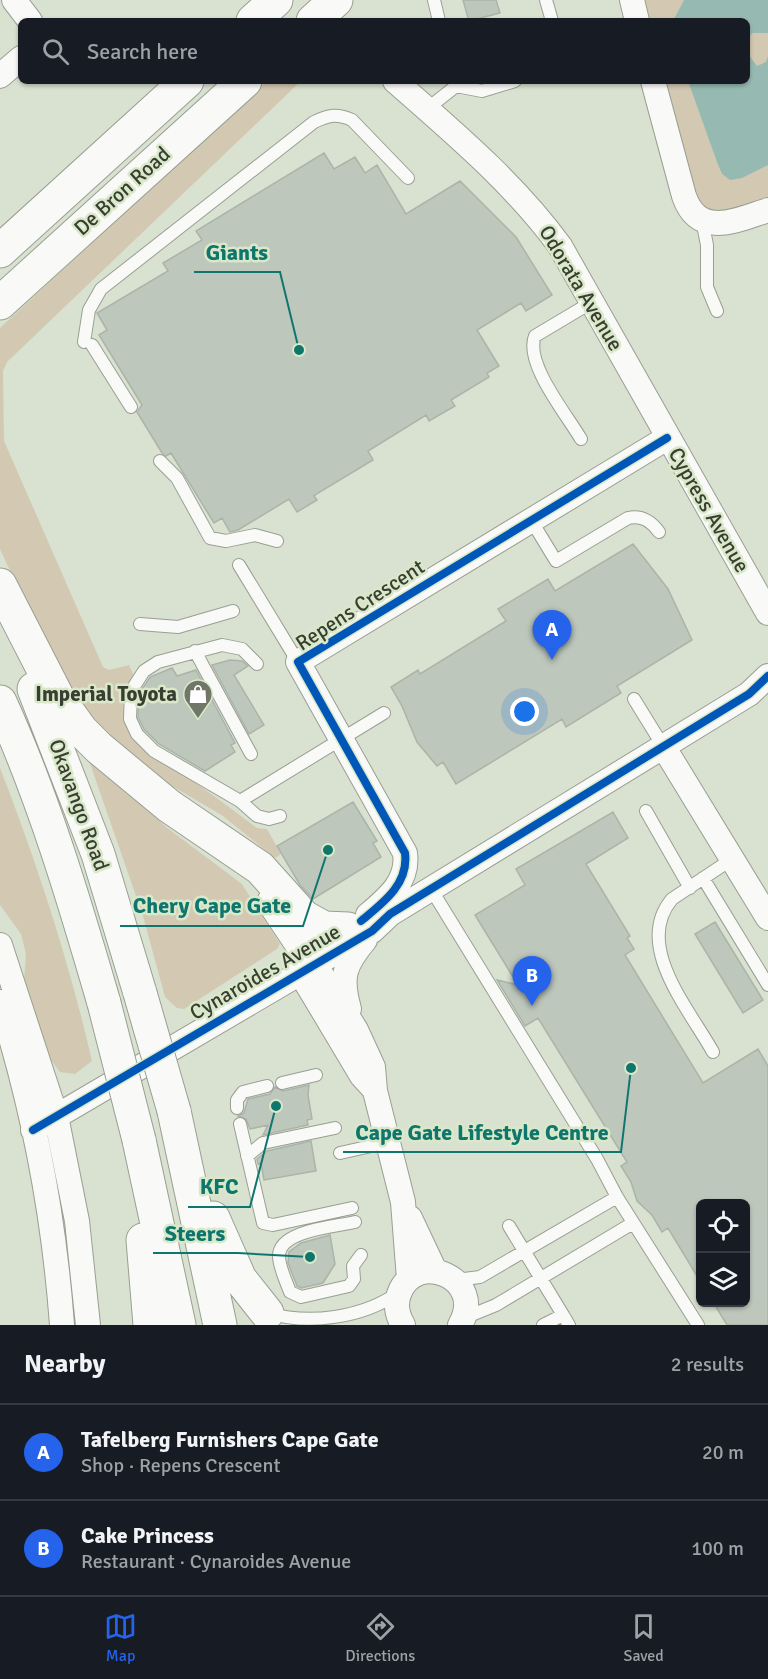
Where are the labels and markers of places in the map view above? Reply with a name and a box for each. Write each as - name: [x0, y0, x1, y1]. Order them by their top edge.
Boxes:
- callout: Giants: [194, 232, 280, 272]
- pin: A: [532, 610, 572, 660]
- shop icon: Imperial Toyota: [182, 678, 214, 720]
- place label: Imperial Toyota: [35, 681, 177, 707]
- callout: Chery Cape Gate: [120, 886, 303, 926]
- pin: B: [512, 956, 552, 1006]
- callout: Cape Gate Lifestyle Centre: [343, 1112, 621, 1152]
- callout: KFC: [188, 1167, 250, 1207]
- callout: Steers: [153, 1213, 238, 1253]

